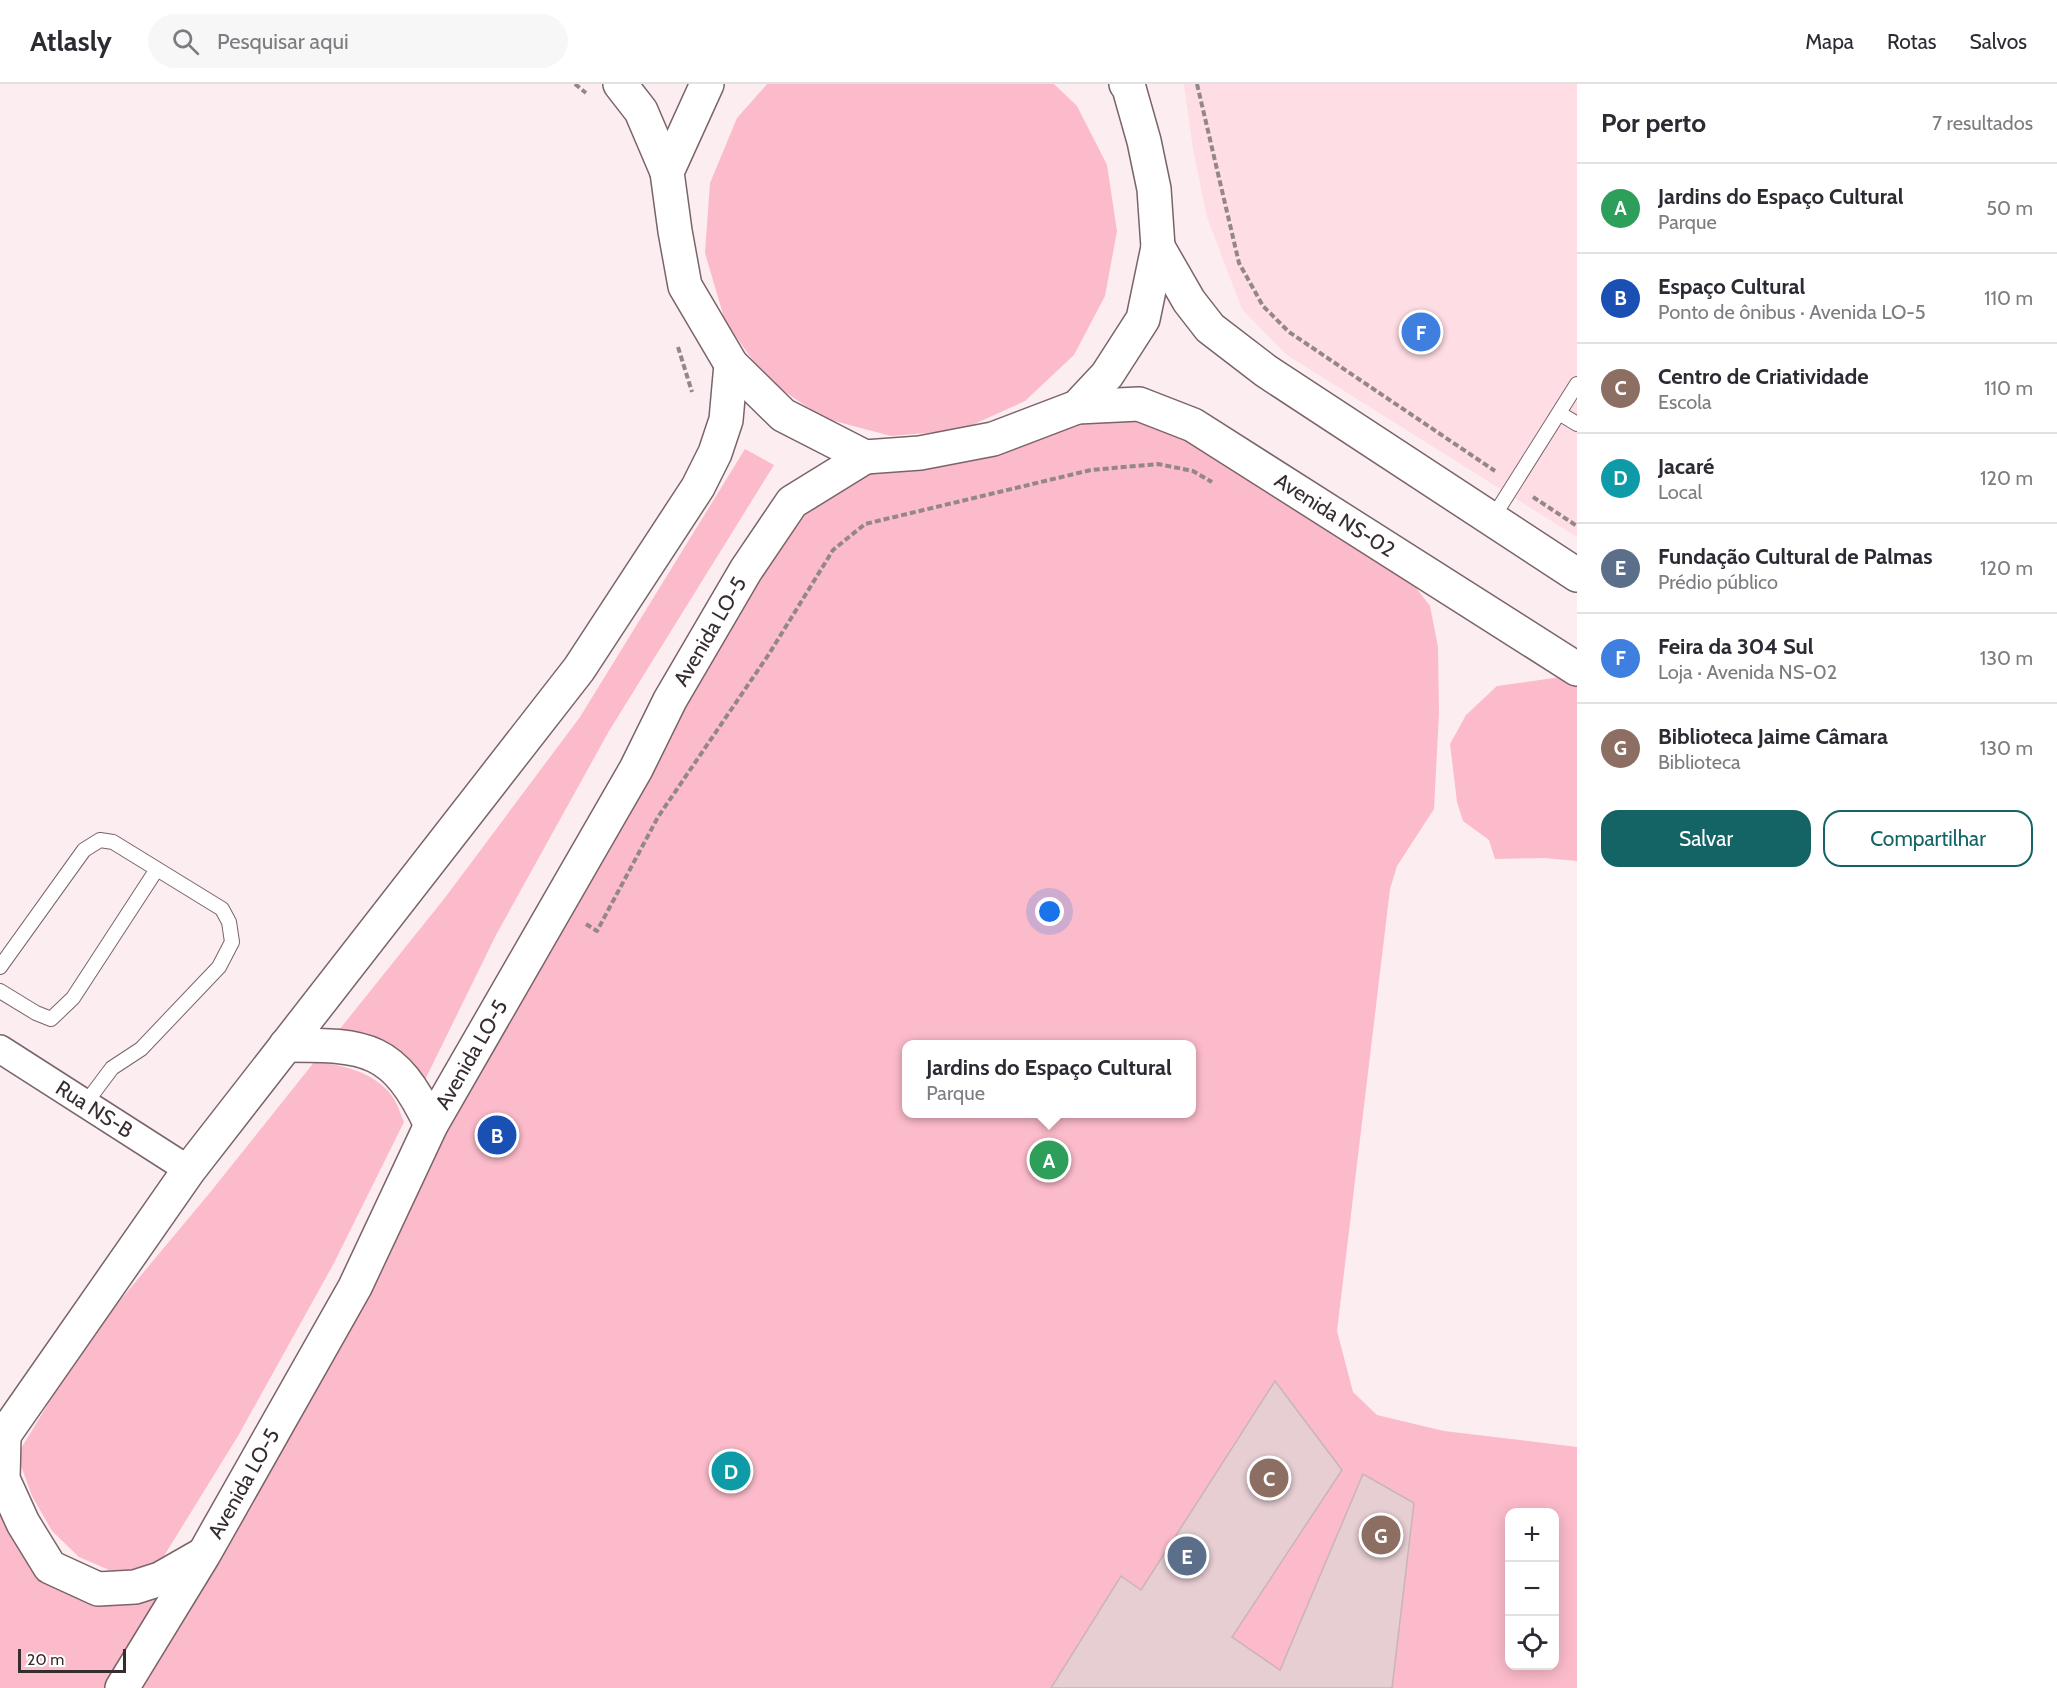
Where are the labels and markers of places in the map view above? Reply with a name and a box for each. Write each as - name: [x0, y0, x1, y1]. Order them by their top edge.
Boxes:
- pin: F: [1402, 310, 1440, 354]
- pin: B: [478, 1112, 516, 1158]
- pin: A: [1030, 1138, 1068, 1182]
- pin: D: [712, 1448, 750, 1494]
- pin: C: [1250, 1456, 1288, 1500]
- pin: G: [1362, 1512, 1400, 1558]
- pin: E: [1168, 1534, 1206, 1578]

